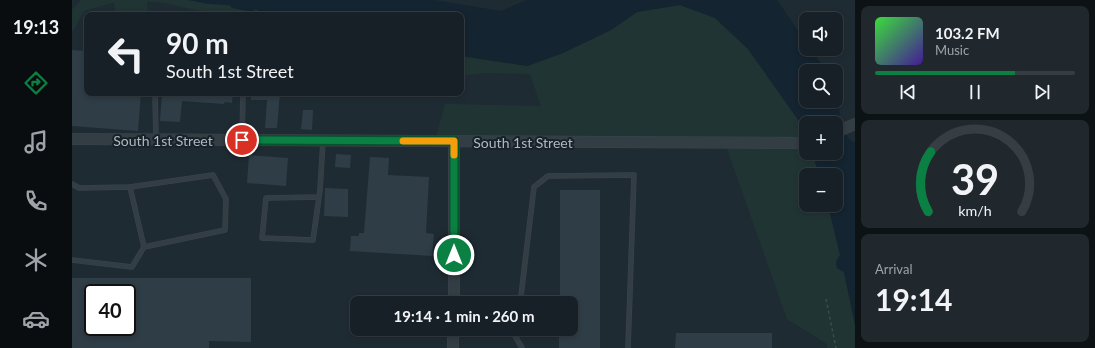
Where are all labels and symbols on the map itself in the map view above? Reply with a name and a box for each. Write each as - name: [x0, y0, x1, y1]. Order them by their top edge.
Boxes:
- pin: [225, 123, 259, 157]
- street label: South 1st Street: [113, 132, 213, 149]
- street label: South 1st Street: [473, 134, 573, 151]
- position arrow: [433, 234, 475, 276]
- speed limit sign: 40: [84, 284, 136, 336]

